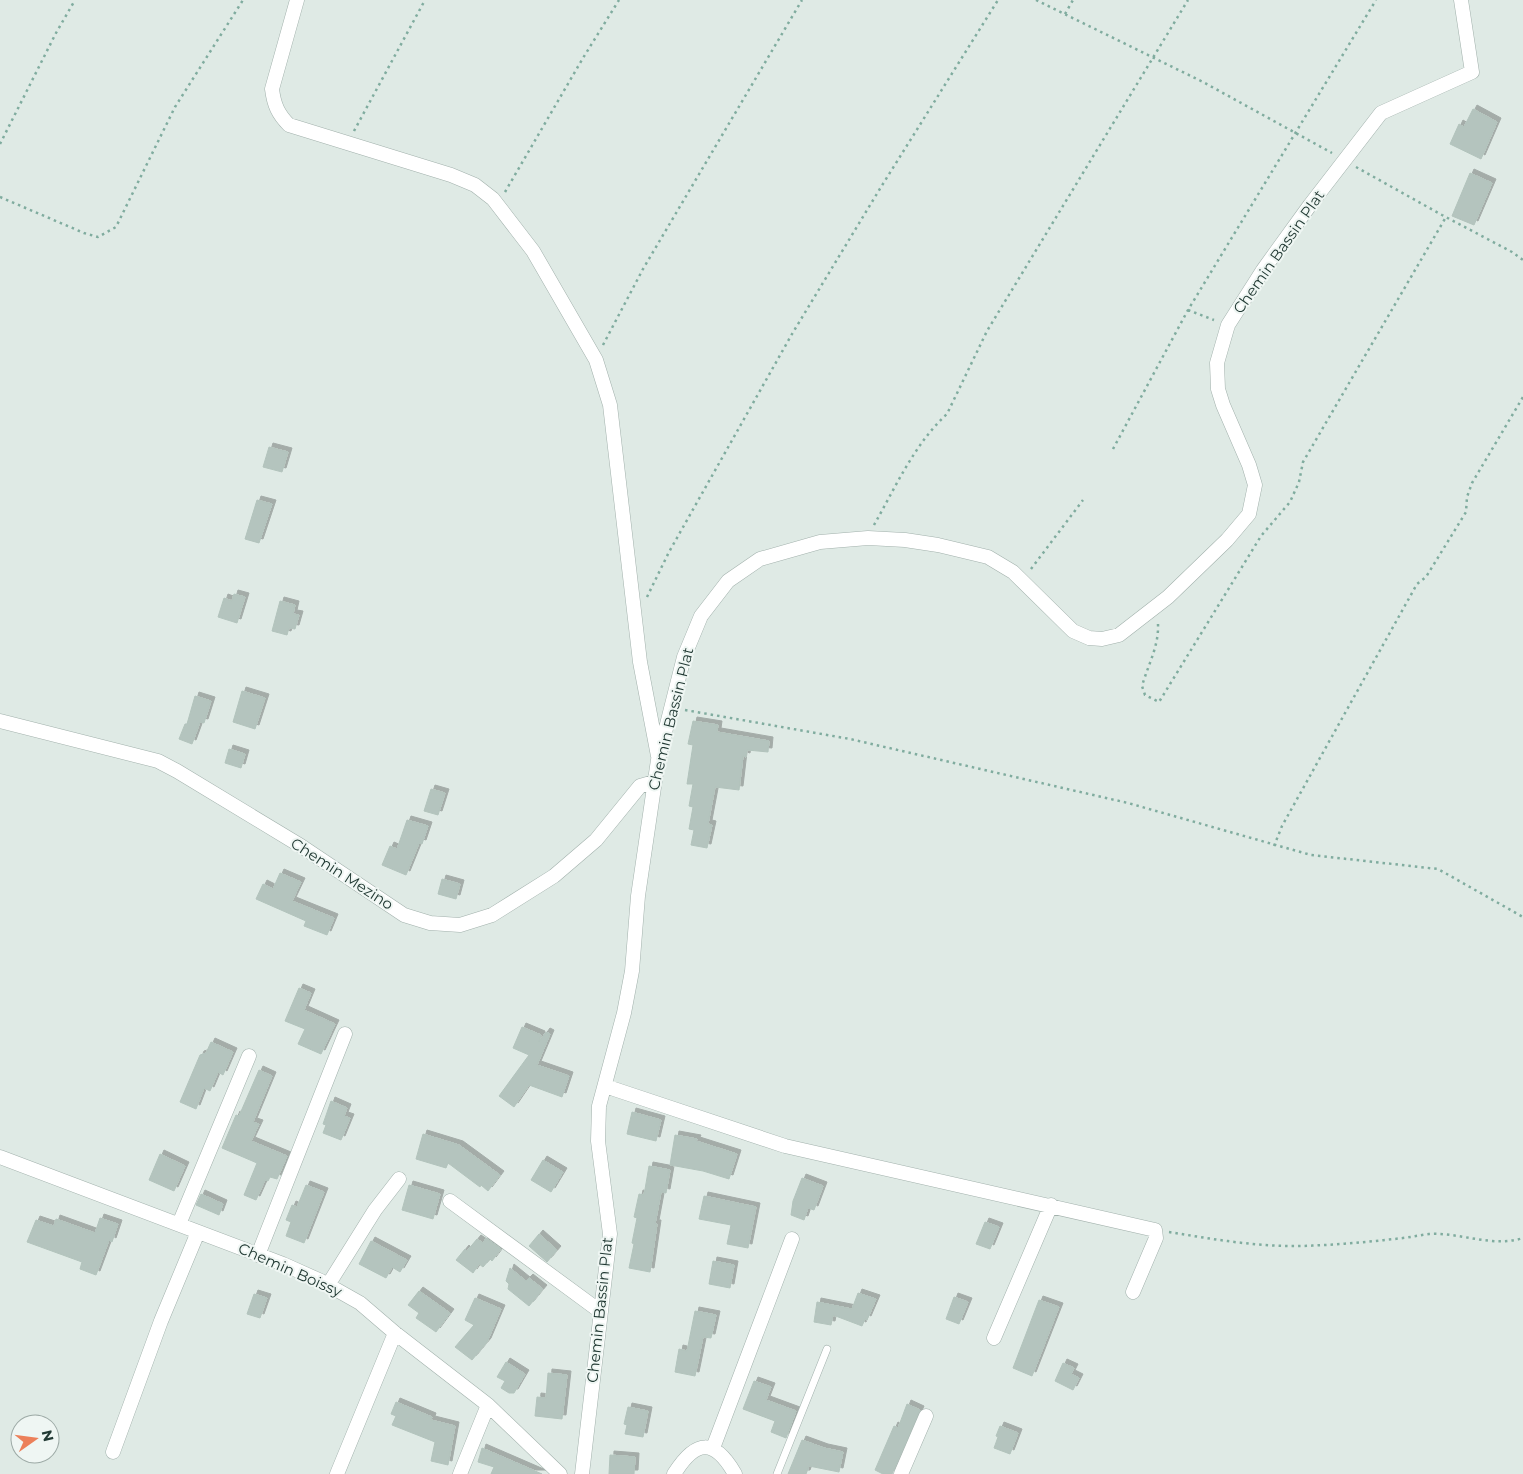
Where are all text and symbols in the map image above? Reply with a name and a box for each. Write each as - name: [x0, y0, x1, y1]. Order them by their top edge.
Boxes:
- street label: Chemin Bassin Plat: [1229, 186, 1328, 317]
- street label: Chemin Bassin Plat: [644, 645, 697, 792]
- street label: Chemin Mezino: [287, 833, 397, 914]
- street label: Chemin Bassin Plat: [582, 1236, 617, 1384]
- street label: Chemin Boissy: [235, 1238, 346, 1301]
- north arrow: [10, 1414, 60, 1464]
- text: N: [38, 1428, 58, 1444]

